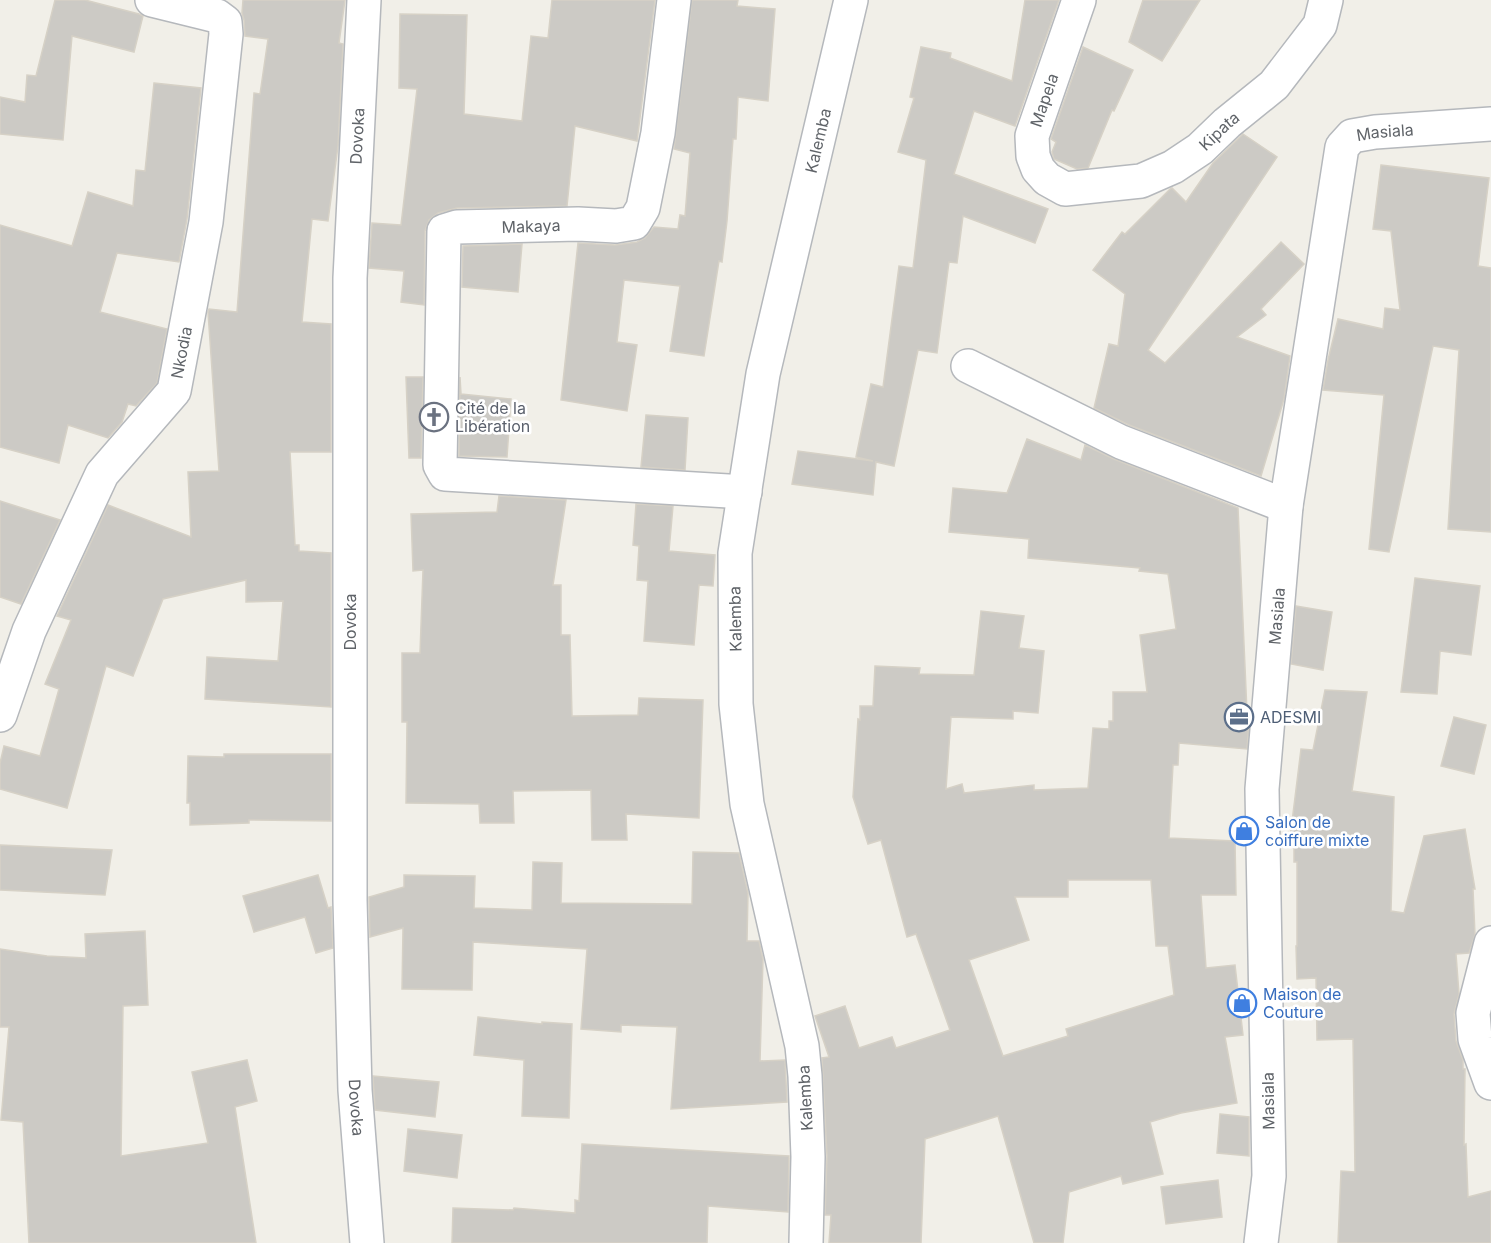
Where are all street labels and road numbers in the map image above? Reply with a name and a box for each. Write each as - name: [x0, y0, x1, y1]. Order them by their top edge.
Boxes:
- street label: Mapela: [1026, 71, 1062, 129]
- street label: Kalemba: [801, 106, 835, 175]
- street label: Dovoka: [346, 107, 368, 165]
- street label: Kipata: [1195, 107, 1243, 155]
- street label: Masiala: [1355, 119, 1414, 145]
- street label: Makaya: [501, 215, 561, 237]
- street label: Nkodia: [167, 325, 196, 380]
- street label: Kalemba: [724, 586, 746, 652]
- street label: Masiala: [1264, 587, 1289, 646]
- street label: Dovoka: [340, 594, 360, 650]
- street label: Kalemba: [793, 1065, 817, 1131]
- street label: Masiala: [1257, 1072, 1279, 1130]
- street label: Dovoka: [345, 1079, 369, 1137]

